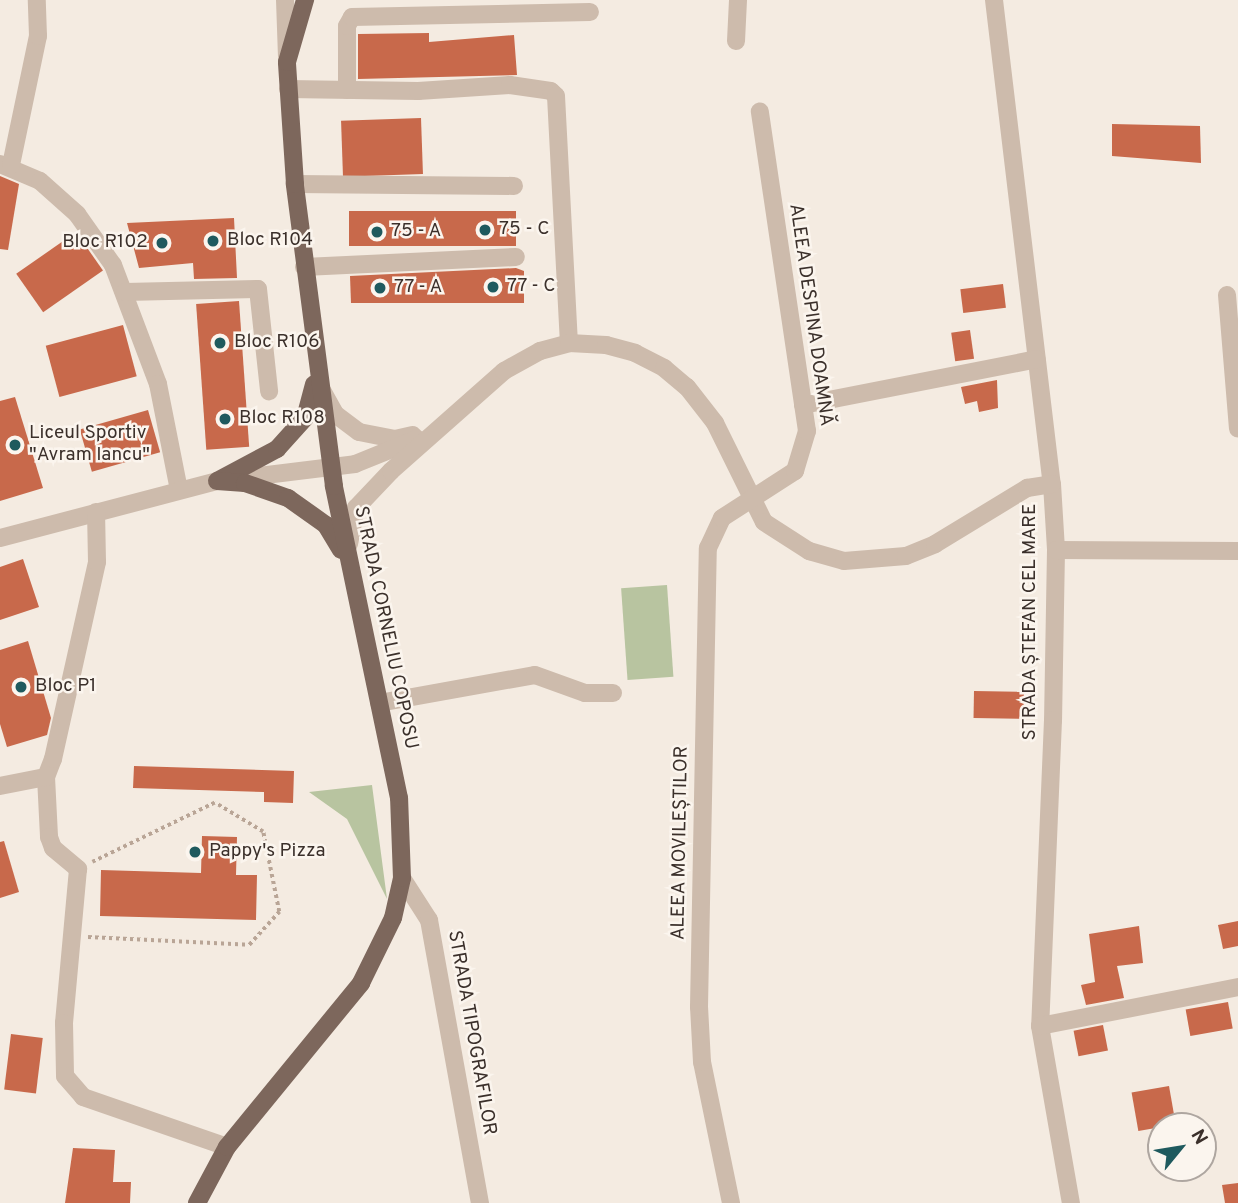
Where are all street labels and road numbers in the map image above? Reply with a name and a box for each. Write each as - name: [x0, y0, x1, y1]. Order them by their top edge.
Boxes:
- street label: ALEEA DESPINA DOAMNĂ: [783, 201, 837, 429]
- street label: STRADA ȘTEFAN CEL MARE: [1020, 503, 1042, 741]
- street label: STRADA CORNELIU COPOSU: [348, 504, 422, 752]
- street label: ALEEA MOVILEȘTILOR: [668, 745, 694, 941]
- street label: STRADA TIPOGRAFILOR: [442, 928, 500, 1138]

